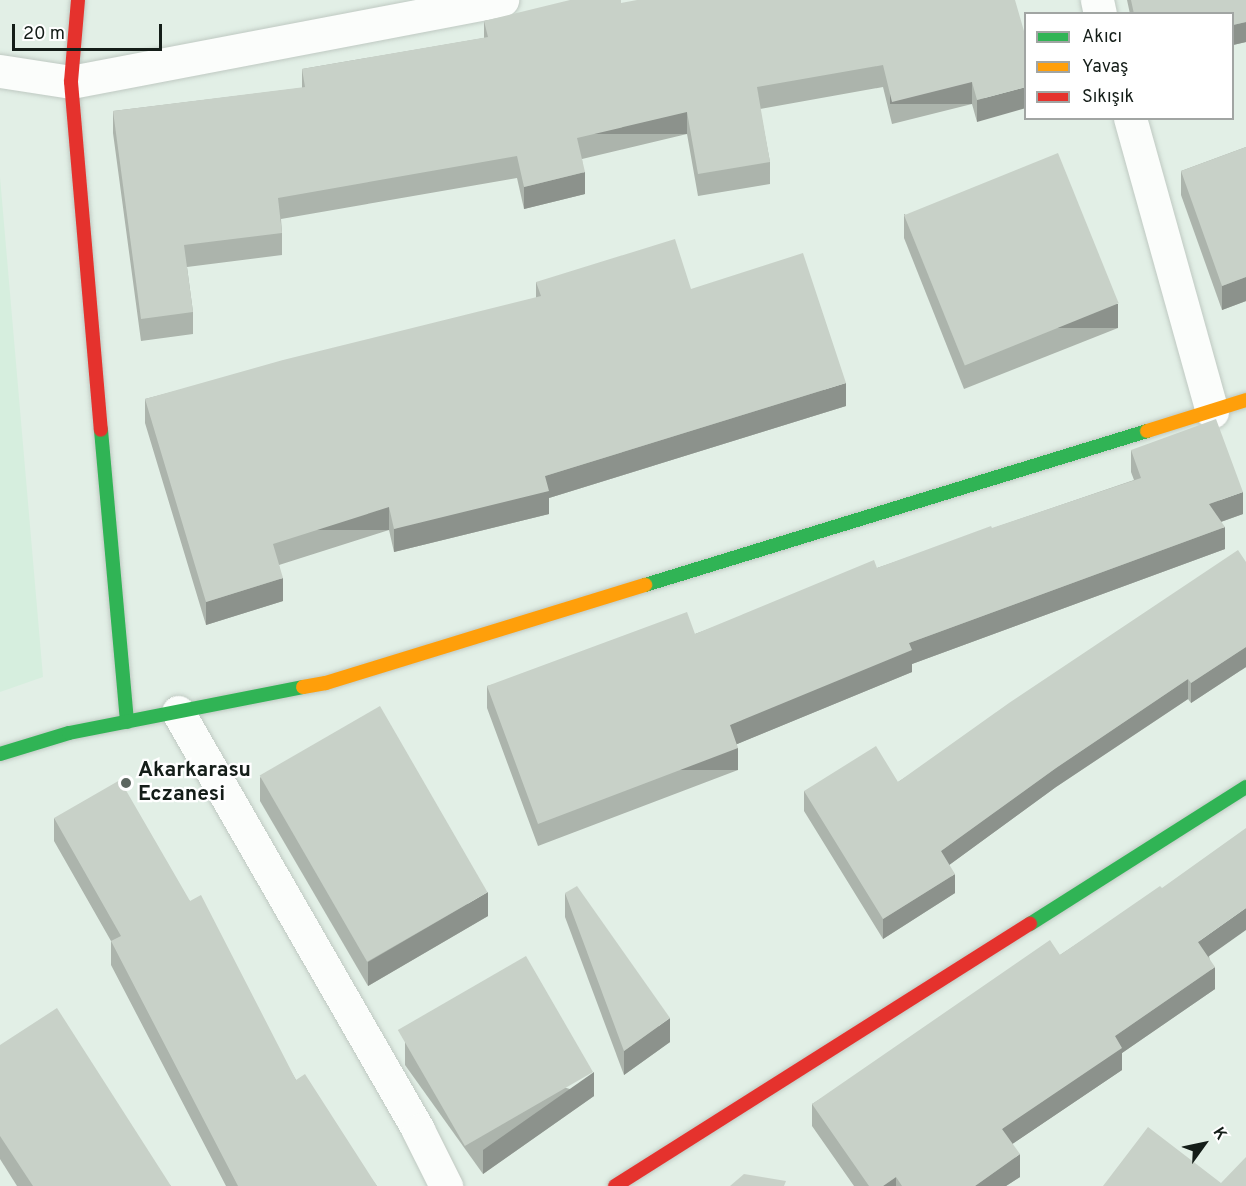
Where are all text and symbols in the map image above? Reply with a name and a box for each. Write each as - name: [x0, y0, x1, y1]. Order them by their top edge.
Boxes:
- scale bar: [15, 12, 165, 50]
- legend: [1024, 12, 1234, 120]
- text: 20 m: [23, 23, 65, 46]
- text: Akıcı: [1082, 26, 1122, 49]
- text: Yavaş: [1082, 56, 1128, 79]
- text: Sıkışık: [1082, 86, 1134, 109]
- place label: Akarkarasu Eczanesi: [138, 758, 251, 808]
- marker: Akarkarasu Eczanesi: [119, 776, 133, 790]
- north arrow: [1174, 1114, 1234, 1174]
- text: K: [1208, 1124, 1231, 1144]

